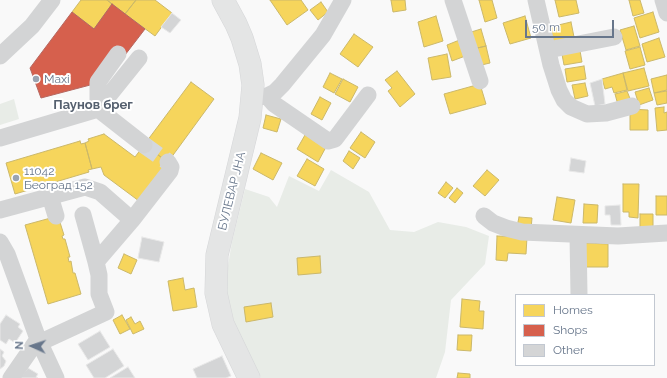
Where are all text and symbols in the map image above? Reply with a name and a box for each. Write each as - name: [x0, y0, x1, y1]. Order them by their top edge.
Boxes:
- scale bar: [527, 12, 616, 38]
- text: 50 m: [532, 20, 560, 34]
- place label: Maxi: [44, 72, 70, 86]
- marker: Maxi: [31, 74, 41, 84]
- district label: Паунов брег: [53, 97, 133, 113]
- street label: БУЛЕВАР ЈНА: [215, 150, 249, 232]
- place label: 11042 Београд 152: [24, 164, 93, 192]
- marker: 11042 Београд 152: [11, 173, 21, 183]
- legend: [515, 294, 655, 366]
- text: Homes: [553, 303, 593, 317]
- text: Shops: [553, 323, 588, 337]
- north arrow: [12, 326, 52, 366]
- text: N: [13, 341, 26, 350]
- text: Other: [553, 343, 584, 357]

